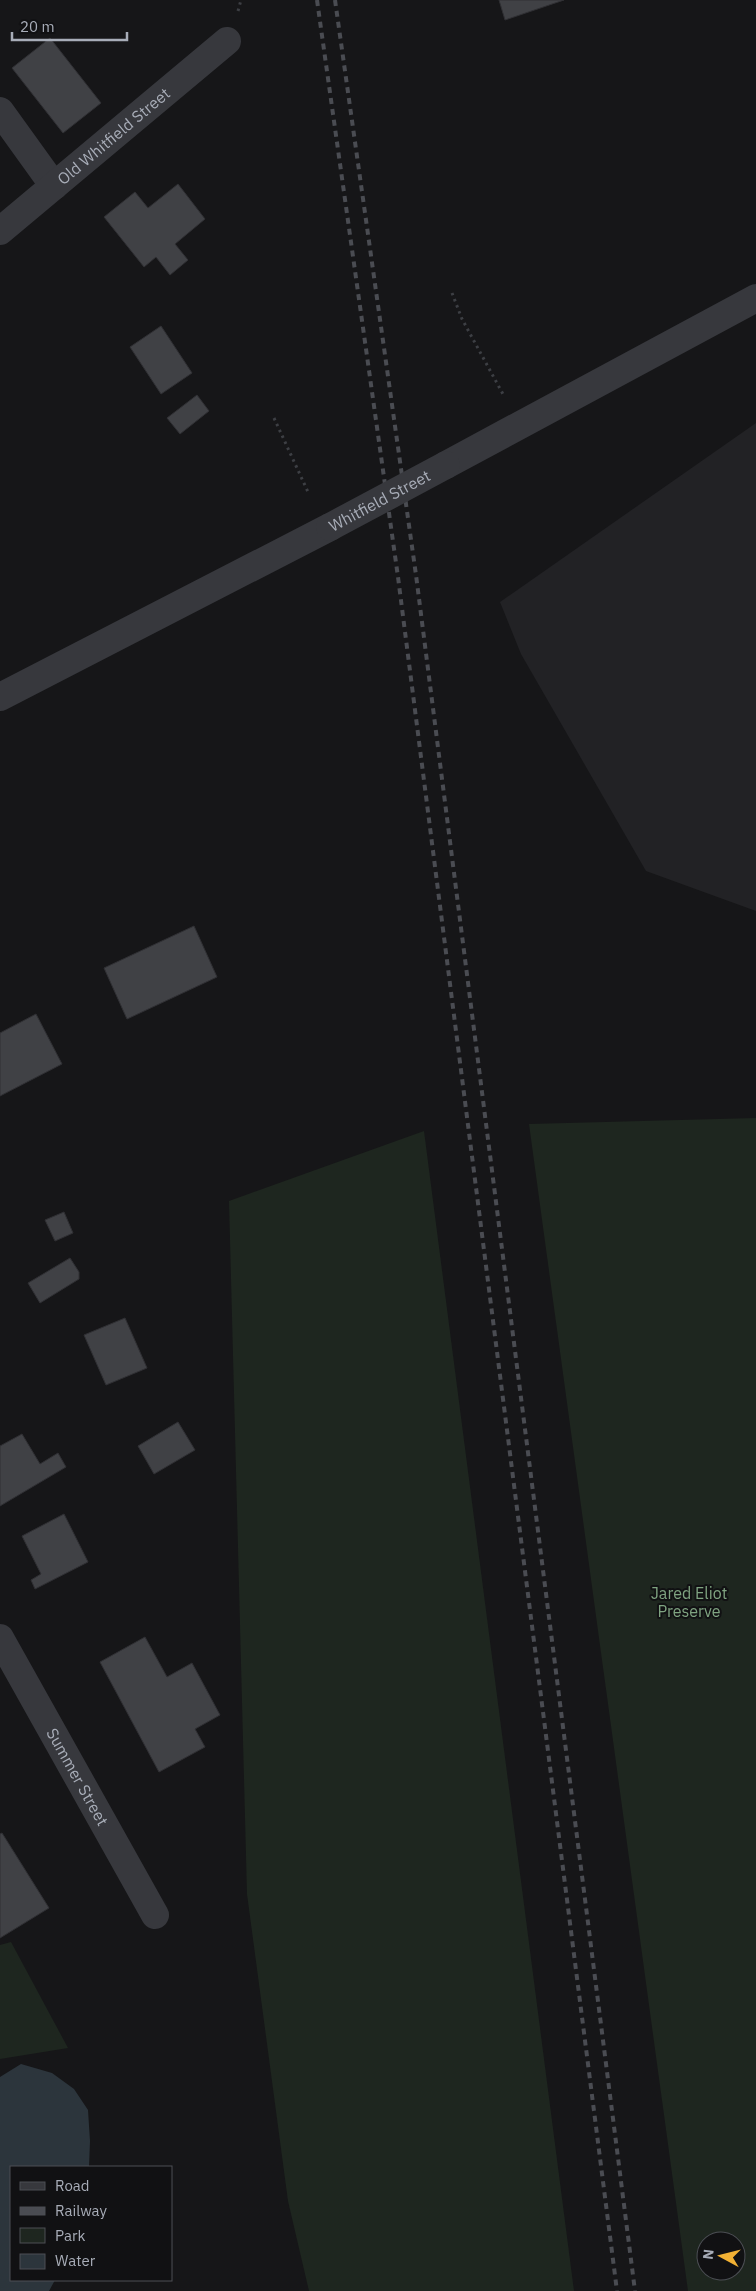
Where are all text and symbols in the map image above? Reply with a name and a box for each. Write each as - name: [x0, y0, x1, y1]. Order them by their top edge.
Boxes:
- scale bar: [12, 10, 128, 42]
- text: 20 m: [20, 17, 55, 36]
- street label: Old Whitfield Street: [53, 83, 174, 189]
- street label: Whitfield Street: [325, 465, 434, 536]
- park label: Jared Eliot Preserve: [651, 1583, 727, 1621]
- street label: Summer Street: [42, 1724, 113, 1829]
- legend: [10, 2166, 172, 2281]
- text: Road: [55, 2176, 90, 2195]
- text: Railway: [55, 2201, 108, 2220]
- text: Park: [55, 2226, 85, 2245]
- north arrow: [696, 2231, 746, 2281]
- text: N: [699, 2248, 718, 2261]
- text: Water: [55, 2251, 96, 2270]

